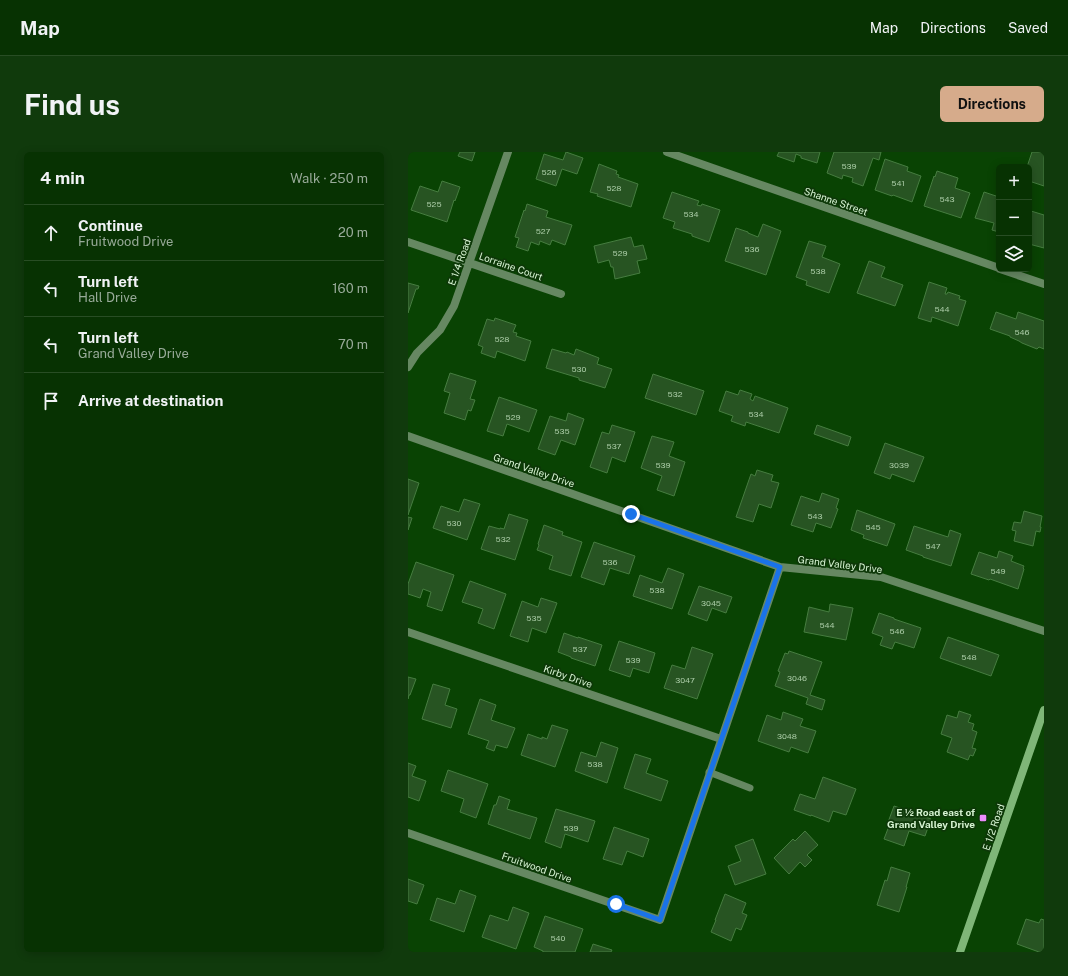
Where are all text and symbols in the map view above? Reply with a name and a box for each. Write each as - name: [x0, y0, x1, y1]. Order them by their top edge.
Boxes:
- text: Map: [20, 17, 60, 39]
- text: Map: [870, 20, 898, 36]
- text: Directions: [920, 20, 986, 36]
- text: Saved: [1008, 20, 1048, 36]
- button: Directions: [940, 86, 1044, 122]
- text: Find us: [24, 88, 120, 121]
- house number: 539: [841, 161, 857, 171]
- map controls: [996, 164, 1032, 272]
- button: +: [996, 164, 1032, 200]
- house number: 526: [542, 167, 556, 177]
- text: 4 min: [40, 168, 85, 188]
- text: Walk · 250 m: [290, 171, 368, 186]
- house number: 541: [891, 178, 905, 188]
- house number: 528: [606, 183, 622, 193]
- street label: Shanne Street: [802, 184, 870, 218]
- house number: 543: [939, 194, 955, 204]
- house number: 525: [426, 199, 442, 209]
- button: −: [996, 200, 1032, 236]
- house number: 534: [683, 209, 699, 219]
- text: Continue: [78, 217, 143, 234]
- icon: ahead: [40, 222, 62, 244]
- text: 20 m: [338, 225, 368, 240]
- house number: 527: [536, 226, 551, 236]
- text: Fruitwood Drive: [78, 234, 173, 249]
- button: layers: [996, 236, 1032, 272]
- street label: E 1/4 Road: [445, 237, 473, 287]
- house number: 536: [744, 244, 760, 254]
- house number: 529: [613, 248, 627, 258]
- street label: Lorraine Court: [477, 249, 545, 283]
- house number: 538: [810, 266, 826, 276]
- text: Turn left: [78, 273, 139, 290]
- icon: left: [40, 278, 62, 300]
- text: 160 m: [332, 281, 368, 296]
- text: Hall Drive: [78, 290, 137, 305]
- house number: 544: [934, 304, 950, 314]
- house number: 546: [1014, 327, 1030, 337]
- text: Turn left: [78, 329, 139, 346]
- icon: left: [40, 334, 62, 356]
- house number: 528: [494, 334, 510, 344]
- text: 70 m: [338, 337, 368, 352]
- text: Grand Valley Drive: [78, 346, 189, 361]
- house number: 530: [571, 364, 587, 374]
- house number: 532: [668, 389, 683, 399]
- icon: arrive: [40, 390, 62, 412]
- text: Arrive at destination: [78, 392, 223, 409]
- house number: 534: [748, 409, 764, 419]
- house number: 529: [506, 412, 520, 422]
- house number: 535: [554, 426, 570, 436]
- house number: 537: [607, 441, 622, 451]
- street label: Grand Valley Drive: [492, 450, 577, 490]
- house number: 539: [655, 460, 671, 470]
- house number: 3039: [889, 460, 909, 470]
- route end: [622, 505, 640, 523]
- house number: 543: [807, 511, 823, 521]
- house number: 530: [446, 518, 462, 528]
- house number: 545: [865, 522, 881, 532]
- house number: 532: [496, 534, 511, 544]
- house number: 547: [926, 541, 941, 551]
- street label: Grand Valley Drive: [797, 553, 883, 575]
- house number: 536: [602, 557, 618, 567]
- house number: 549: [990, 566, 1006, 576]
- house number: 538: [649, 585, 665, 595]
- house number: 3045: [701, 598, 721, 608]
- house number: 535: [526, 613, 542, 623]
- house number: 544: [819, 620, 835, 630]
- house number: 546: [889, 626, 905, 636]
- house number: 537: [573, 644, 588, 654]
- house number: 548: [961, 652, 977, 662]
- house number: 539: [625, 655, 641, 665]
- street label: Kirby Drive: [542, 662, 594, 690]
- house number: 3046: [787, 673, 807, 683]
- house number: 3047: [675, 675, 695, 685]
- house number: 3048: [777, 731, 797, 741]
- house number: 538: [587, 759, 603, 769]
- street label: E 1/2 Road: [979, 802, 1007, 852]
- place label: E ½ Road east of Grand Valley Drive: [887, 806, 975, 830]
- marker: E ½ Road east of Grand Valley Drive: [978, 813, 988, 823]
- house number: 539: [563, 823, 579, 833]
- street label: Fruitwood Drive: [500, 849, 574, 885]
- route start: [607, 895, 625, 913]
- house number: 540: [550, 933, 566, 943]

